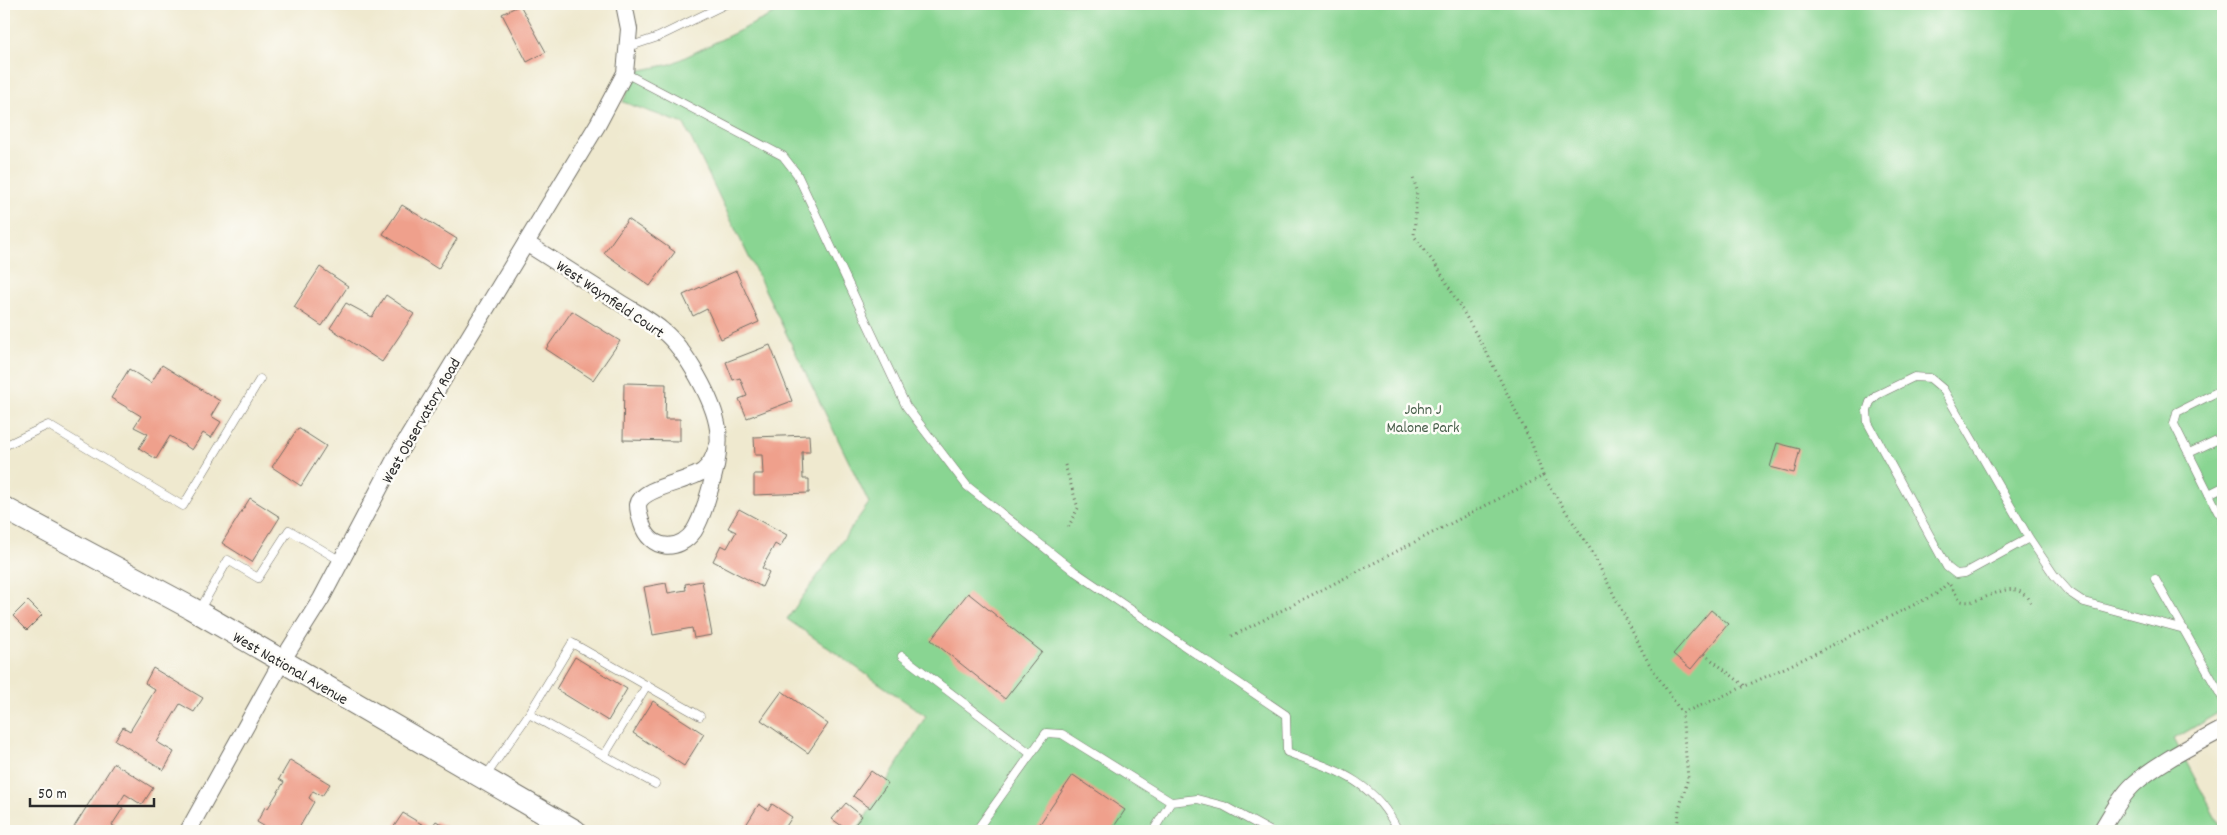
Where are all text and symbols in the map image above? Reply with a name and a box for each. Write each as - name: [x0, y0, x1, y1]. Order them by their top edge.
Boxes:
- street label: West Waynfield Court: [551, 255, 668, 345]
- street label: West Observatory Road: [377, 354, 468, 488]
- park label: John J Malone Park: [1386, 399, 1460, 440]
- street label: West National Avenue: [228, 627, 352, 712]
- scale bar: [30, 775, 154, 807]
- text: 50 m: [38, 784, 67, 806]

